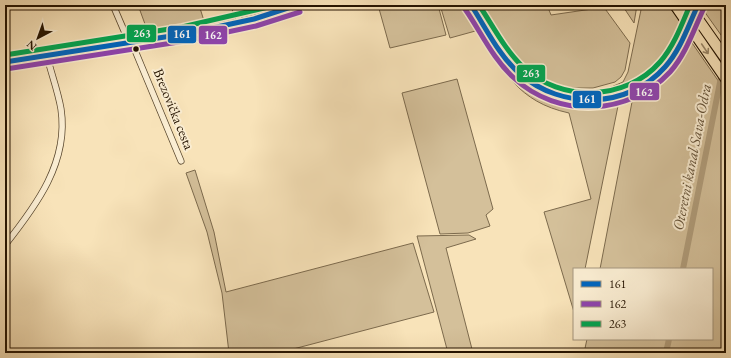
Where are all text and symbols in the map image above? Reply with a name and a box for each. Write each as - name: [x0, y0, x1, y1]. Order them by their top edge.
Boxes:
- north arrow: [18, 18, 58, 58]
- line badge: 263: [126, 24, 157, 43]
- line badge: 161: [167, 25, 197, 44]
- line badge: 162: [198, 25, 228, 45]
- text: 263: [133, 26, 151, 40]
- text: 161: [173, 27, 191, 41]
- text: 162: [204, 28, 222, 42]
- text: N: [23, 37, 39, 54]
- one-way arrow: [701, 43, 709, 54]
- unlabelled marker: [131, 44, 141, 54]
- line badge: 263: [516, 64, 546, 83]
- street label: Brezovička cesta: [150, 66, 199, 153]
- text: 263: [522, 66, 540, 80]
- line badge: 162: [629, 82, 660, 101]
- water label: Oteretni kanal Sava-Odra: [668, 82, 715, 232]
- text: 162: [635, 85, 653, 99]
- line badge: 161: [572, 90, 602, 109]
- text: 161: [578, 92, 596, 106]
- legend: [573, 268, 713, 340]
- text: 161: [609, 276, 627, 292]
- text: 162: [609, 296, 627, 312]
- text: 263: [609, 316, 627, 332]

